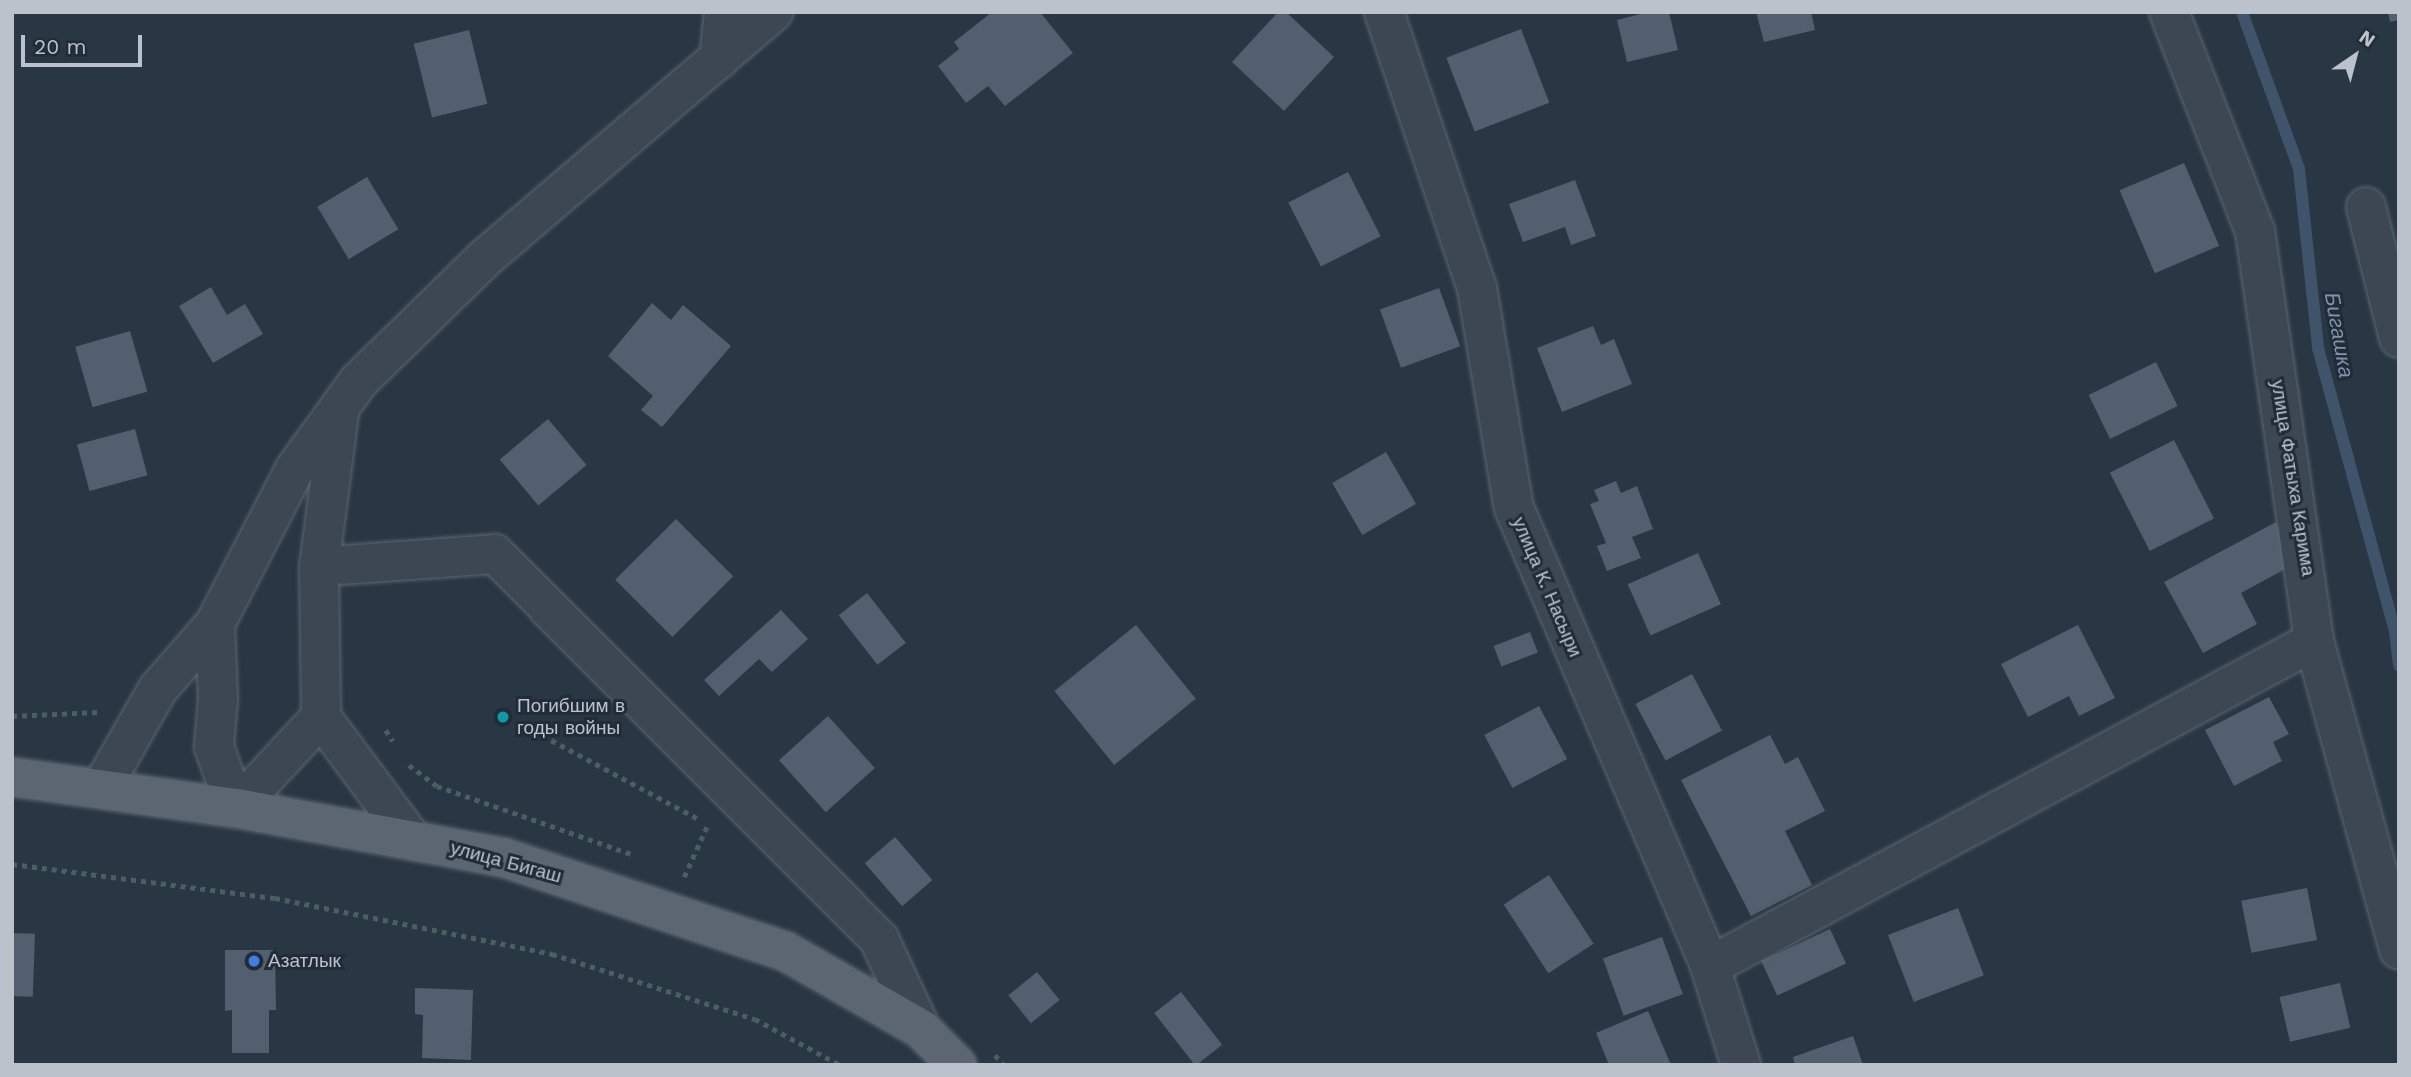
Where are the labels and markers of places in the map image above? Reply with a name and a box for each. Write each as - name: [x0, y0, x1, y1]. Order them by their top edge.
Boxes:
- place label: Погибшим в годы войны: [517, 695, 625, 739]
- marker: Погибшим в годы войны: [495, 709, 511, 725]
- place label: Азатлык: [268, 950, 341, 972]
- marker: Азатлык: [246, 953, 262, 969]

